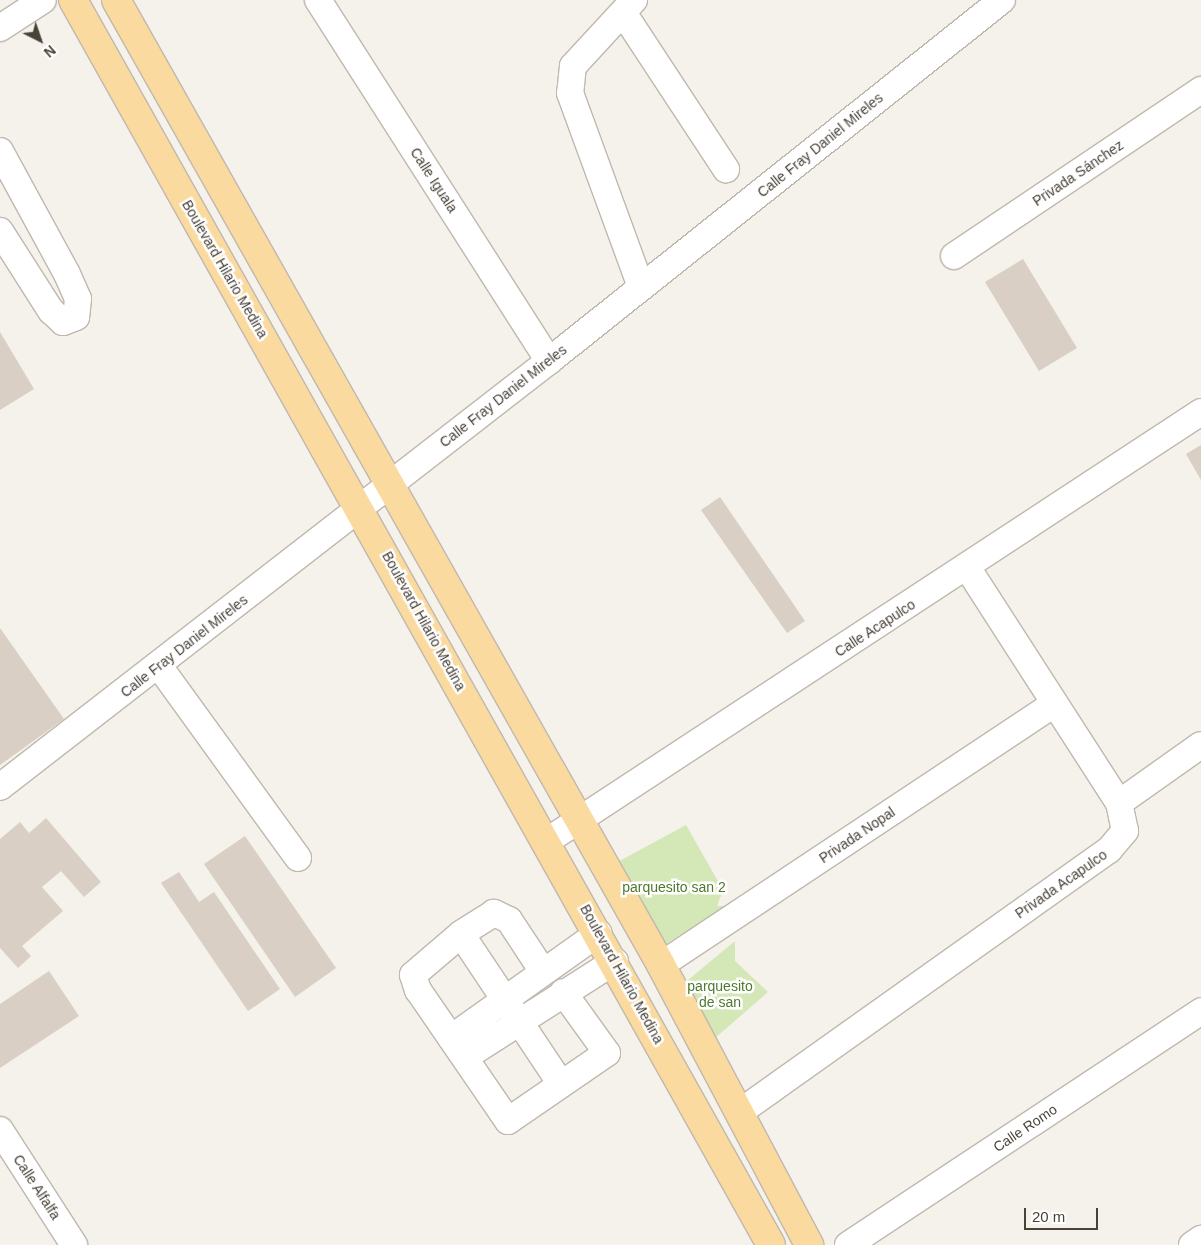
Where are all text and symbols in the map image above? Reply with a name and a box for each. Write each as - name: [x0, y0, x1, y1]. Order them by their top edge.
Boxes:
- north arrow: [15, 15, 65, 65]
- text: N: [41, 42, 59, 61]
- street label: Calle Fray Daniel Mireles: [754, 89, 886, 201]
- street label: Privada Sánchez: [1029, 136, 1127, 210]
- street label: Calle Iguala: [407, 144, 461, 216]
- street label: Boulevard Hilario Medina: [179, 197, 271, 341]
- street label: Calle Fray Daniel Mireles: [436, 341, 570, 451]
- street label: Boulevard Hilario Medina: [379, 549, 469, 693]
- street label: Calle Fray Daniel Mireles: [117, 591, 251, 701]
- street label: Calle Acapulco: [831, 596, 919, 660]
- street label: Privada Nopal: [816, 803, 898, 867]
- street label: Privada Acapulco: [1012, 846, 1110, 922]
- park label: parquesito san 2: [622, 879, 726, 895]
- street label: Boulevard Hilario Medina: [577, 902, 667, 1046]
- park label: parquesito de san: [687, 978, 753, 1010]
- street label: Calle Romo: [990, 1101, 1060, 1155]
- street label: Calle Alfalfa: [10, 1151, 64, 1223]
- scale bar: [1026, 1198, 1100, 1230]
- text: 20 m: [1032, 1208, 1065, 1225]

